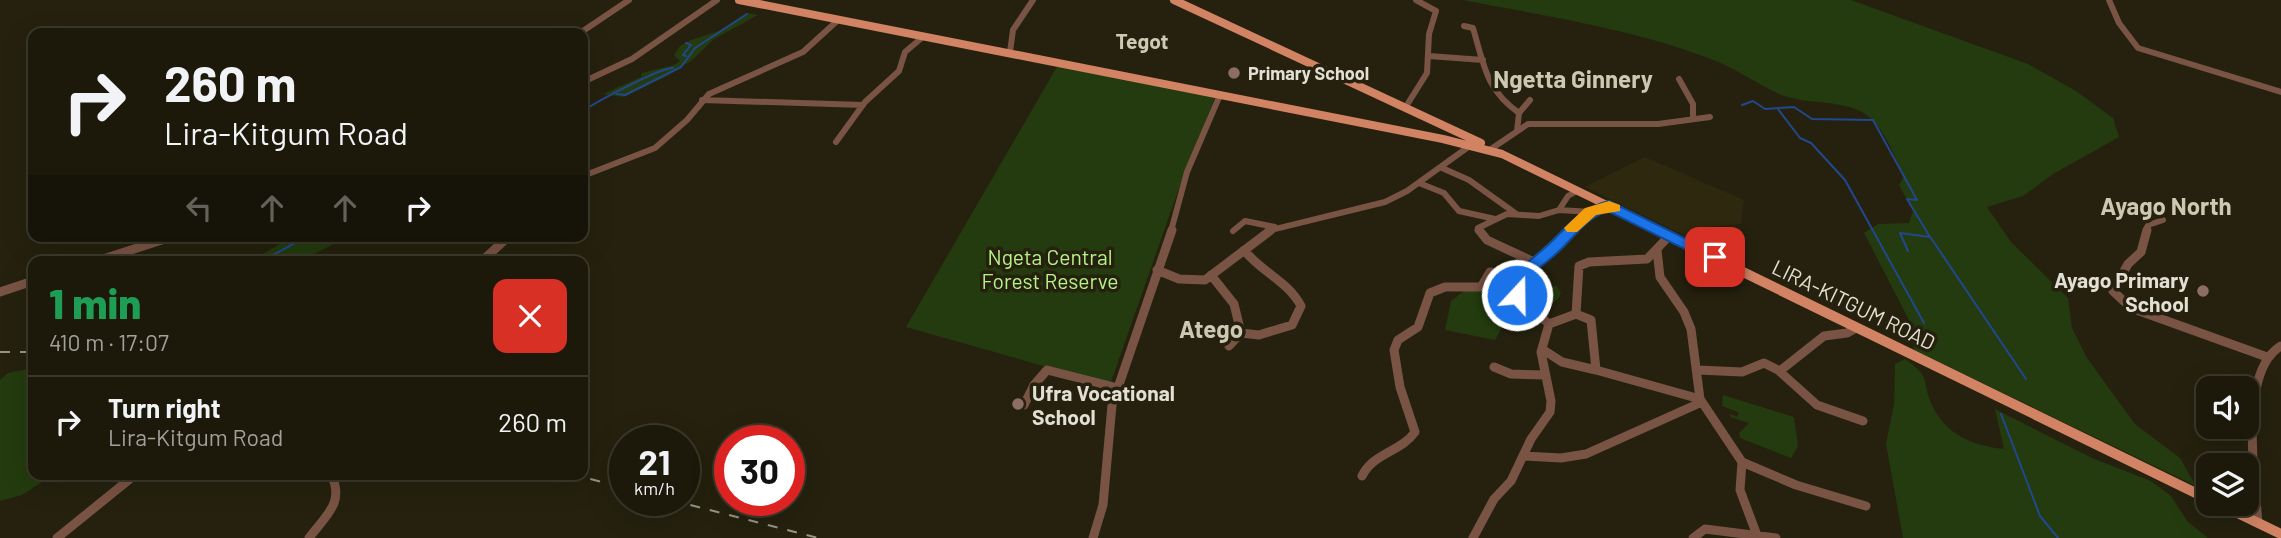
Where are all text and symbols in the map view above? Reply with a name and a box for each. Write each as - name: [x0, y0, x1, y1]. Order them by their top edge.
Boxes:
- district label: Tegot: [1115, 28, 1169, 53]
- text: 260 m: [164, 53, 296, 112]
- icon: right: [49, 56, 140, 147]
- place label: Primary School: [1248, 62, 1369, 84]
- district label: Ngetta Ginnery: [1493, 64, 1653, 93]
- marker: Primary School: [1226, 65, 1242, 81]
- text: Lira-Kitgum Road: [164, 113, 408, 151]
- icon: left: [180, 189, 218, 227]
- icon: ahead: [253, 189, 291, 227]
- icon: ahead: [326, 189, 364, 227]
- icon: right: [399, 189, 437, 227]
- district label: Ayago North: [2100, 191, 2232, 220]
- pin: [1685, 227, 1745, 287]
- icon: arrive: [1696, 238, 1734, 276]
- park label: Ngeta Central Forest Reserve: [981, 244, 1119, 293]
- street label: LIRA-KITGUM ROAD: [1768, 254, 1940, 354]
- position arrow: [1480, 258, 1554, 332]
- place label: Ayago Primary School: [2054, 267, 2189, 316]
- text: 1 min: [49, 277, 141, 327]
- button: close: [493, 279, 567, 353]
- marker: Ayago Primary School: [2195, 283, 2211, 299]
- district label: Atego: [1179, 314, 1243, 343]
- text: 410 m · 17:07: [49, 328, 169, 356]
- map controls: [2196, 376, 2259, 516]
- button: sound: [2196, 376, 2259, 439]
- place label: Ufra Vocational School: [1032, 380, 1175, 429]
- text: Turn right: [108, 392, 221, 423]
- marker: Ufra Vocational School: [1010, 396, 1026, 412]
- icon: right: [49, 403, 87, 441]
- text: 260 m: [498, 406, 567, 437]
- text: Lira-Kitgum Road: [108, 423, 283, 451]
- speed limit sign: 30: [714, 425, 805, 516]
- text: 21: [639, 440, 670, 482]
- button: layers: [2196, 453, 2259, 516]
- text: km/h: [634, 477, 675, 499]

